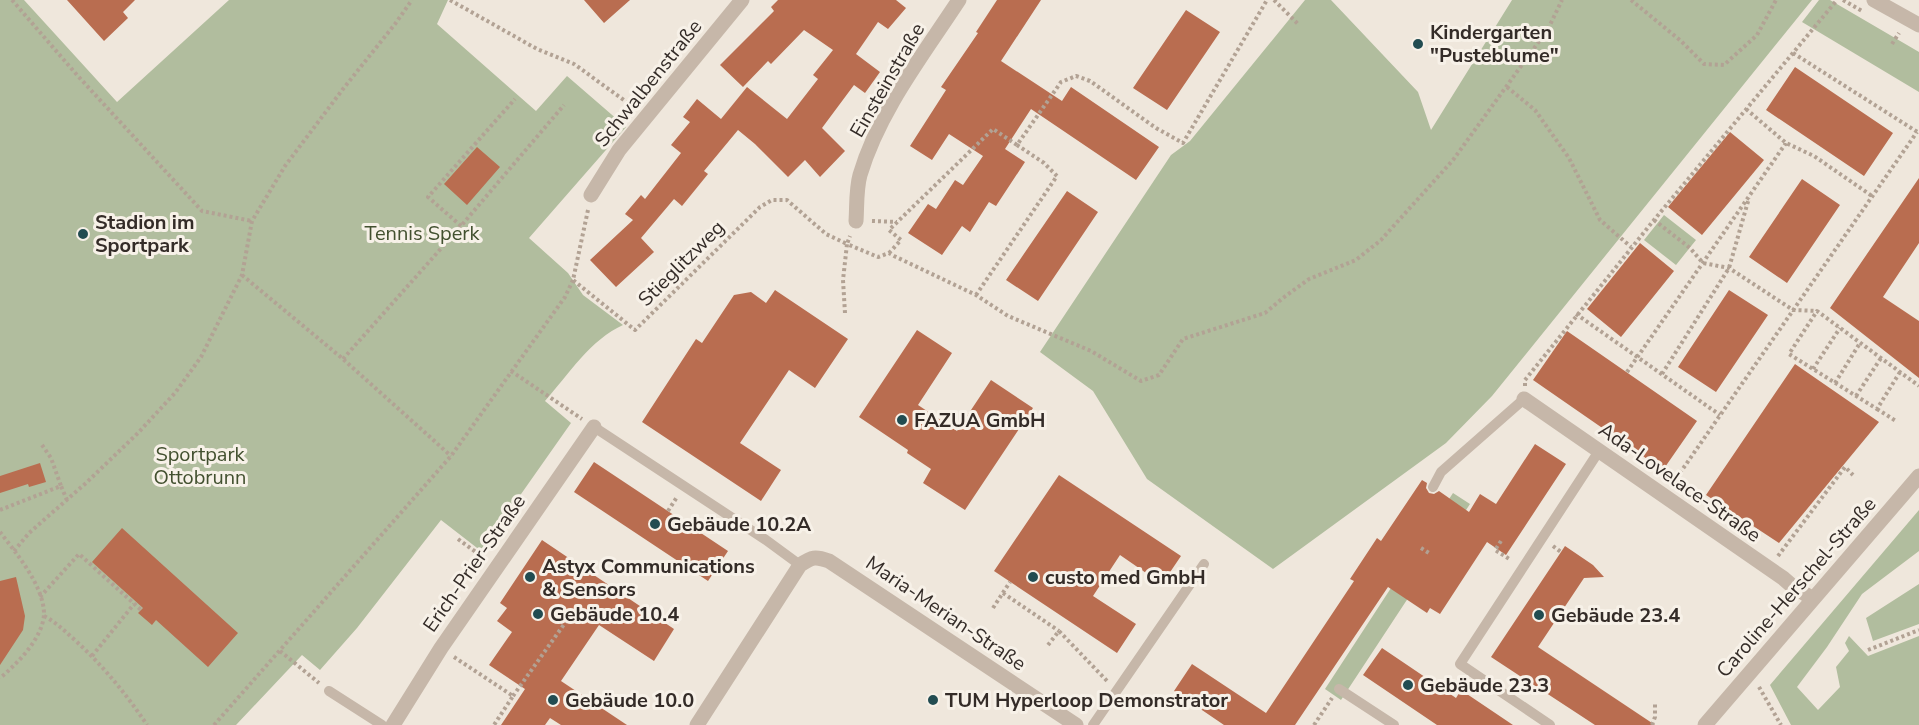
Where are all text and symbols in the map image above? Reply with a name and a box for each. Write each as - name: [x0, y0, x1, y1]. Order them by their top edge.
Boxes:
- street label: Schwalbenstraße: [589, 14, 708, 153]
- street label: Einsteinstraße: [844, 18, 931, 142]
- place label: Kindergarten "Pusteblume": [1430, 19, 1559, 69]
- marker: Kindergarten "Pusteblume": [1411, 37, 1425, 51]
- place label: Stadion im Sportpark: [95, 209, 195, 259]
- street label: Stieglitzweg: [632, 214, 730, 312]
- park label: Tennis Sperk: [364, 220, 481, 247]
- marker: Stadion im Sportpark: [76, 227, 90, 241]
- place label: FAZUA GmbH: [914, 407, 1046, 434]
- marker: FAZUA GmbH: [895, 413, 909, 427]
- street label: Ada-Lovelace-Straße: [1593, 416, 1766, 549]
- park label: Sportpark Ottobrunn: [154, 441, 246, 491]
- street label: Erich-Prier-Straße: [417, 489, 532, 637]
- street label: Caroline-Herschel-Straße: [1711, 491, 1882, 683]
- place label: Gebäude 10.2A: [667, 511, 811, 538]
- marker: Gebäude 10.2A: [648, 517, 662, 531]
- street label: Maria-Merian-Straße: [860, 550, 1031, 677]
- place label: Astyx Communications & Sensors: [542, 553, 755, 603]
- place label: custo med GmbH: [1045, 564, 1206, 591]
- marker: Astyx Communications & Sensors: [523, 570, 537, 584]
- marker: custo med GmbH: [1026, 570, 1040, 584]
- place label: Gebäude 10.4: [550, 601, 679, 628]
- place label: Gebäude 23.4: [1551, 602, 1680, 629]
- marker: Gebäude 10.4: [531, 607, 545, 621]
- marker: Gebäude 23.4: [1532, 608, 1546, 622]
- place label: Gebäude 23.3: [1420, 672, 1549, 699]
- marker: Gebäude 23.3: [1401, 678, 1415, 692]
- place label: Gebäude 10.0: [565, 687, 694, 714]
- place label: TUM Hyperloop Demonstrator: [945, 687, 1228, 714]
- marker: Gebäude 10.0: [546, 693, 560, 707]
- marker: TUM Hyperloop Demonstrator: [926, 693, 940, 707]

